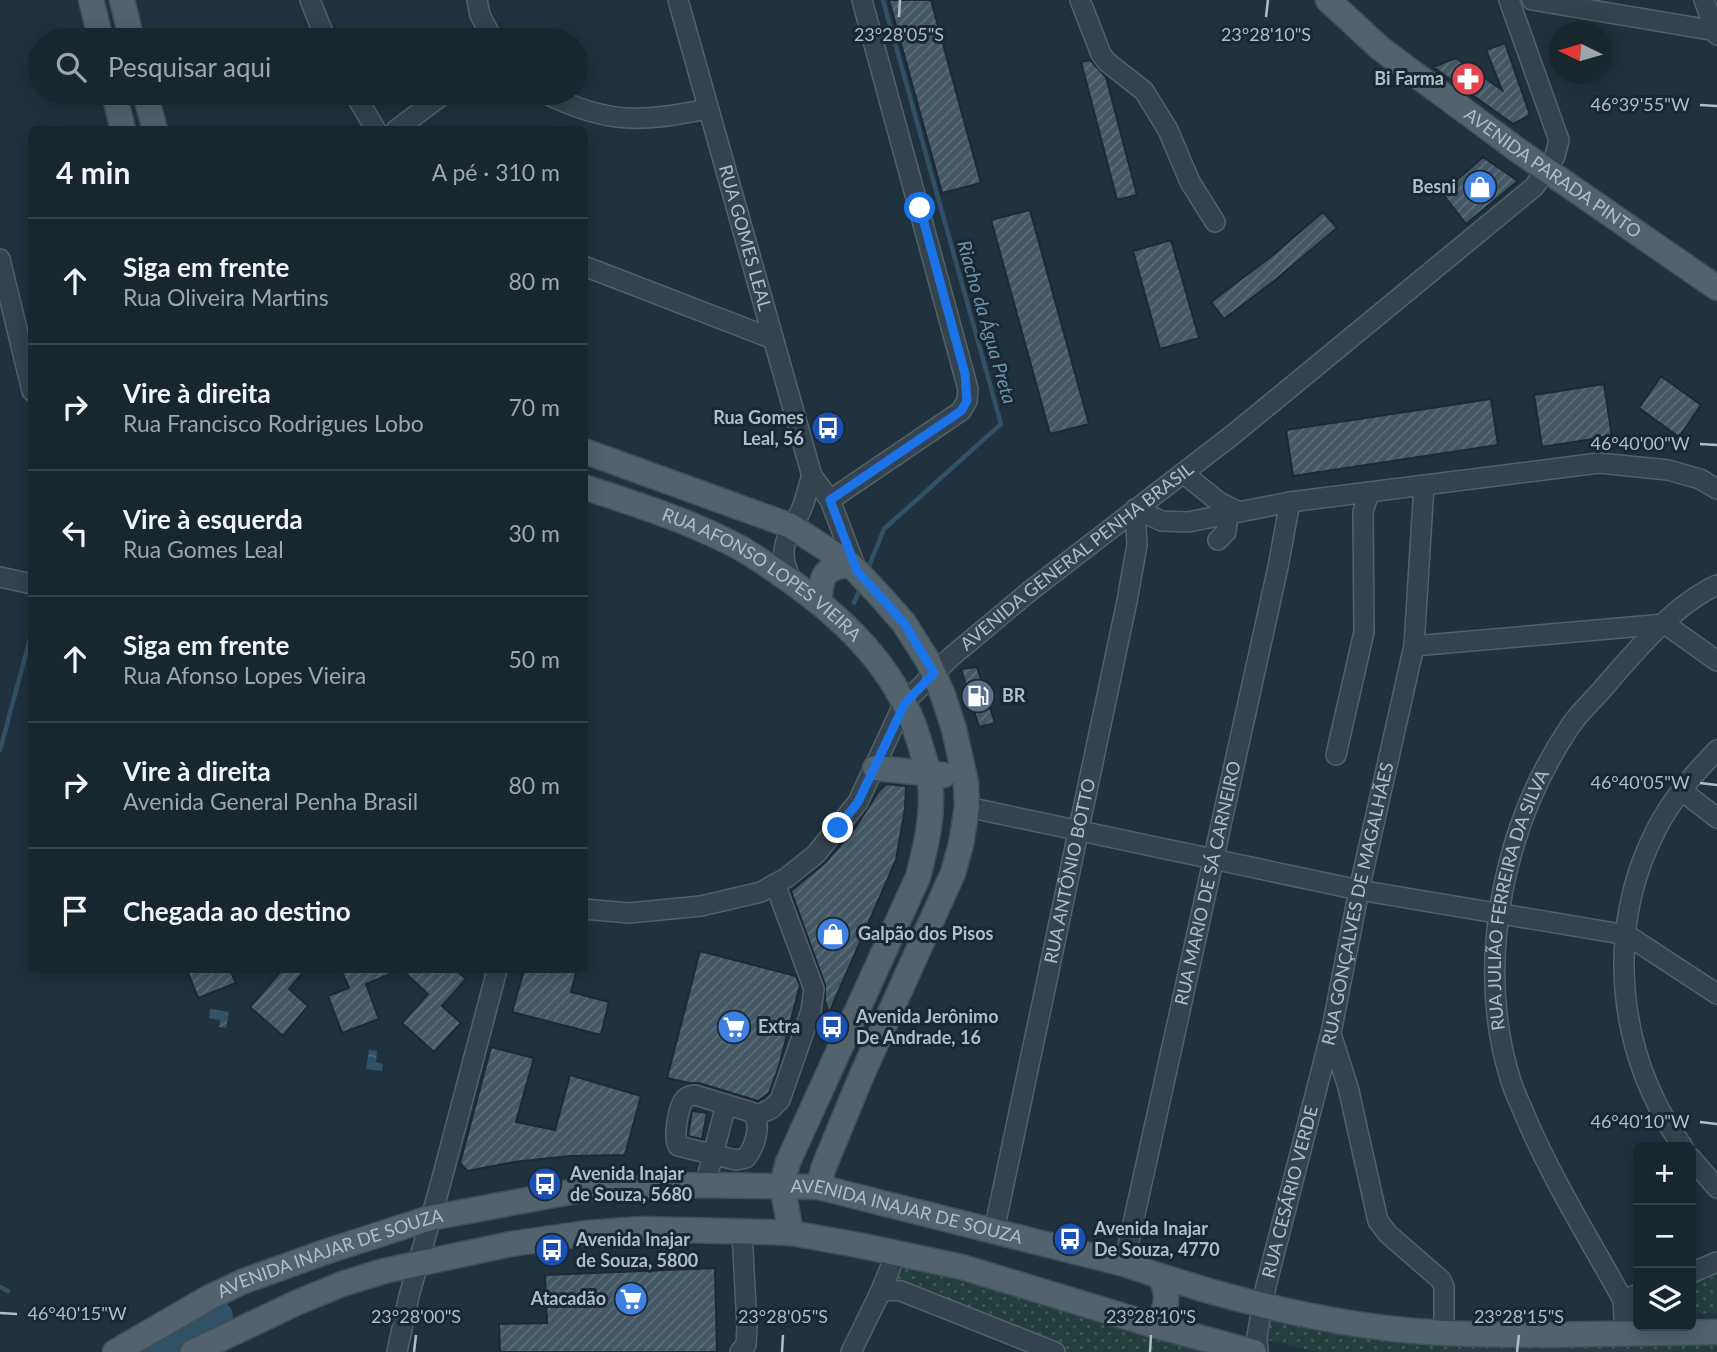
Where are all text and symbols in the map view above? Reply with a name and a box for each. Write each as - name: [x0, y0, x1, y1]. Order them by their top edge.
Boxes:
- north arrow: [1549, 21, 1612, 84]
- text: 23°28'05"S: [854, 23, 944, 45]
- text: 23°28'10"S: [1221, 23, 1311, 45]
- search box: [28, 28, 588, 105]
- icon: search: [52, 48, 90, 86]
- text: Pesquisar aqui: [108, 51, 271, 83]
- pharmacy icon: Bi Farma: [1449, 60, 1487, 98]
- place label: Bi Farma: [1374, 67, 1444, 89]
- text: 46°39'55"W: [1590, 93, 1690, 115]
- street label: AVENIDA PARADA PINTO: [1460, 102, 1646, 242]
- text: 4 min: [56, 154, 130, 190]
- text: A pé · 310 m: [432, 158, 560, 186]
- street label: RUA GOMES LEAL: [715, 162, 777, 313]
- shop icon: Besni: [1461, 168, 1499, 206]
- place label: Besni: [1412, 175, 1456, 197]
- route start: [904, 192, 935, 223]
- water label: Riacho da Água Preta: [953, 237, 1022, 406]
- text: Siga em frente: [123, 251, 290, 283]
- icon: ahead: [56, 262, 94, 300]
- text: 80 m: [509, 267, 560, 295]
- text: Rua Oliveira Martins: [123, 283, 329, 311]
- text: Vire à direita: [123, 377, 271, 409]
- icon: right: [56, 388, 94, 426]
- text: 70 m: [509, 393, 560, 421]
- place label: Rua Gomes Leal, 56: [713, 406, 804, 449]
- text: Rua Francisco Rodrigues Lobo: [123, 409, 424, 437]
- bus stop icon: Rua Gomes Leal, 56: [809, 409, 847, 447]
- text: 46°40'00"W: [1590, 432, 1690, 454]
- street label: AVENIDA GENERAL PENHA BRASIL: [955, 457, 1197, 655]
- text: Vire à esquerda: [123, 503, 303, 535]
- street label: RUA AFONSO LOPES VIEIRA: [659, 503, 867, 646]
- icon: left: [56, 514, 94, 552]
- text: 30 m: [509, 519, 560, 547]
- text: Rua Gomes Leal: [123, 535, 284, 563]
- text: Siga em frente: [123, 629, 290, 661]
- icon: ahead: [56, 640, 94, 678]
- text: 50 m: [509, 645, 560, 673]
- text: Rua Afonso Lopes Vieira: [123, 661, 366, 689]
- fuel station icon: BR: [959, 677, 997, 715]
- place label: BR: [1002, 684, 1026, 706]
- text: Vire à direita: [123, 755, 271, 787]
- street label: RUA MARIO DE SÁ CARNEIRO: [1170, 759, 1245, 1007]
- street label: RUA GONÇALVES DE MAGALHÃES: [1316, 760, 1397, 1047]
- street label: RUA JULIÃO FERREIRA DA SILVA: [1483, 765, 1553, 1032]
- icon: right: [56, 766, 94, 804]
- text: 80 m: [509, 771, 560, 799]
- text: 46°40'05"W: [1590, 771, 1690, 793]
- street label: RUA ANTÔNIO BOTTO: [1039, 776, 1099, 965]
- text: Avenida General Penha Brasil: [123, 787, 418, 815]
- route end: [822, 812, 853, 843]
- icon: arrive: [56, 892, 94, 930]
- text: Chegada ao destino: [123, 895, 351, 927]
- shop icon: Galpão dos Pisos: [814, 915, 852, 953]
- place label: Galpão dos Pisos: [858, 922, 994, 944]
- place label: Avenida Jerônimo De Andrade, 16: [855, 1005, 999, 1048]
- supermarket icon: Extra: [715, 1008, 753, 1046]
- bus stop icon: Avenida Jerônimo De Andrade, 16: [813, 1008, 851, 1046]
- place label: Extra: [758, 1015, 800, 1037]
- street label: RUA CESÁRIO VERDE: [1257, 1103, 1322, 1280]
- text: 46°40'10"W: [1590, 1110, 1690, 1132]
- map controls: [1633, 1142, 1696, 1331]
- button: +: [1633, 1142, 1696, 1205]
- place label: Avenida Inajar de Souza, 5680: [569, 1162, 692, 1205]
- bus stop icon: Avenida Inajar de Souza, 5680: [526, 1165, 564, 1203]
- street label: AVENIDA INAJAR DE SOUZA: [790, 1174, 1026, 1248]
- street label: AVENIDA INAJAR DE SOUZA: [213, 1204, 446, 1302]
- button: −: [1633, 1205, 1696, 1268]
- place label: Avenida Inajar De Souza, 4770: [1093, 1217, 1220, 1260]
- bus stop icon: Avenida Inajar De Souza, 4770: [1051, 1220, 1089, 1258]
- place label: Avenida Inajar de Souza, 5800: [575, 1228, 698, 1271]
- bus stop icon: Avenida Inajar de Souza, 5800: [533, 1231, 571, 1269]
- button: layers: [1633, 1268, 1696, 1331]
- supermarket icon: Atacadão: [612, 1280, 650, 1318]
- place label: Atacadão: [530, 1287, 606, 1309]
- text: 46°40'15"W: [27, 1302, 127, 1324]
- text: 23°28'00"S: [371, 1305, 461, 1327]
- text: 23°28'05"S: [738, 1305, 828, 1327]
- text: 23°28'10"S: [1106, 1305, 1196, 1327]
- text: 23°28'15"S: [1474, 1305, 1564, 1327]

